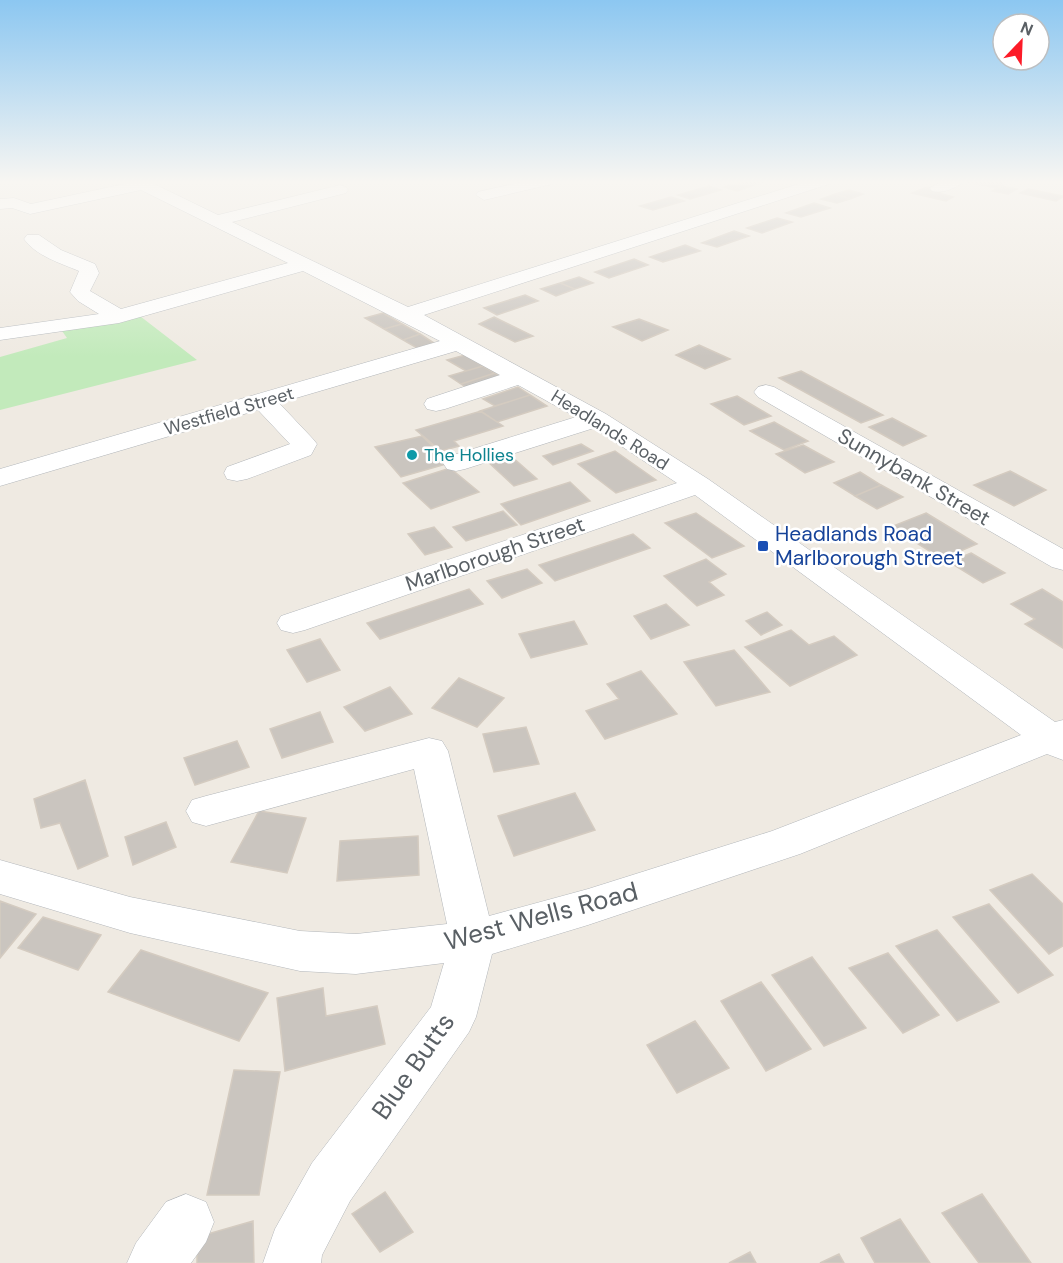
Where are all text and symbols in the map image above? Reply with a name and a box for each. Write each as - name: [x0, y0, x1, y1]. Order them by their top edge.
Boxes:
- north arrow: [991, 12, 1051, 72]
- text: N: [1017, 17, 1036, 41]
- street label: Westfield Street: [161, 381, 297, 441]
- street label: Headlands Road: [547, 384, 673, 476]
- street label: Sunnybank Street: [833, 422, 995, 532]
- place label: The Hollies: [424, 443, 514, 467]
- marker: The Hollies: [405, 448, 419, 462]
- street label: Marlborough Street: [402, 510, 588, 598]
- place label: Headlands Road Marlborough Street: [775, 520, 963, 572]
- marker: Headlands Road Marlborough Street: [756, 539, 770, 553]
- street label: West Wells Road: [441, 874, 641, 958]
- street label: Blue Butts: [364, 1006, 462, 1126]

